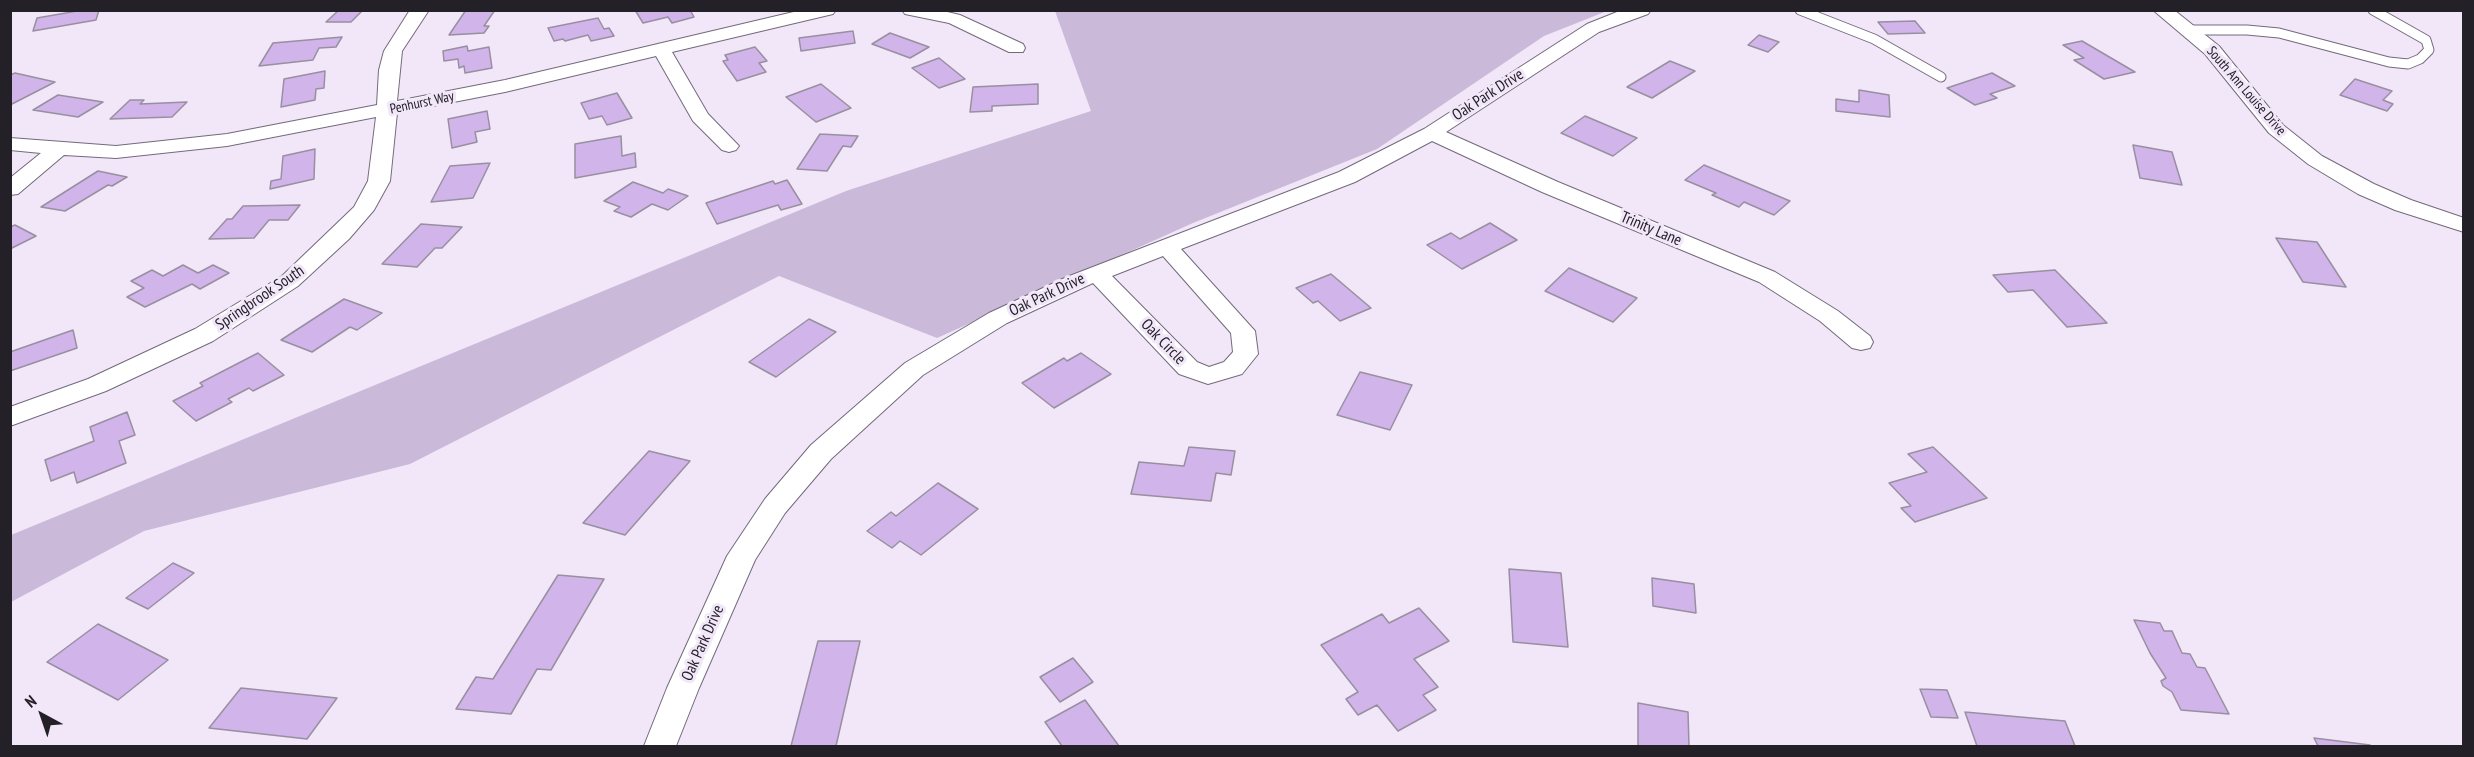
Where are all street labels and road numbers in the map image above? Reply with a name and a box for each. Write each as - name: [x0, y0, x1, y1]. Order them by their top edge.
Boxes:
- street label: South Ann Louise Drive: [2203, 43, 2289, 139]
- street label: Oak Park Drive: [1449, 65, 1527, 125]
- street label: Penhurst Way: [388, 88, 456, 118]
- street label: Trinity Lane: [1618, 208, 1684, 250]
- street label: Springbrook South: [212, 261, 308, 335]
- street label: Oak Park Drive: [1006, 269, 1088, 321]
- street label: Oak Circle: [1137, 315, 1189, 369]
- street label: Oak Park Drive: [678, 602, 728, 684]

